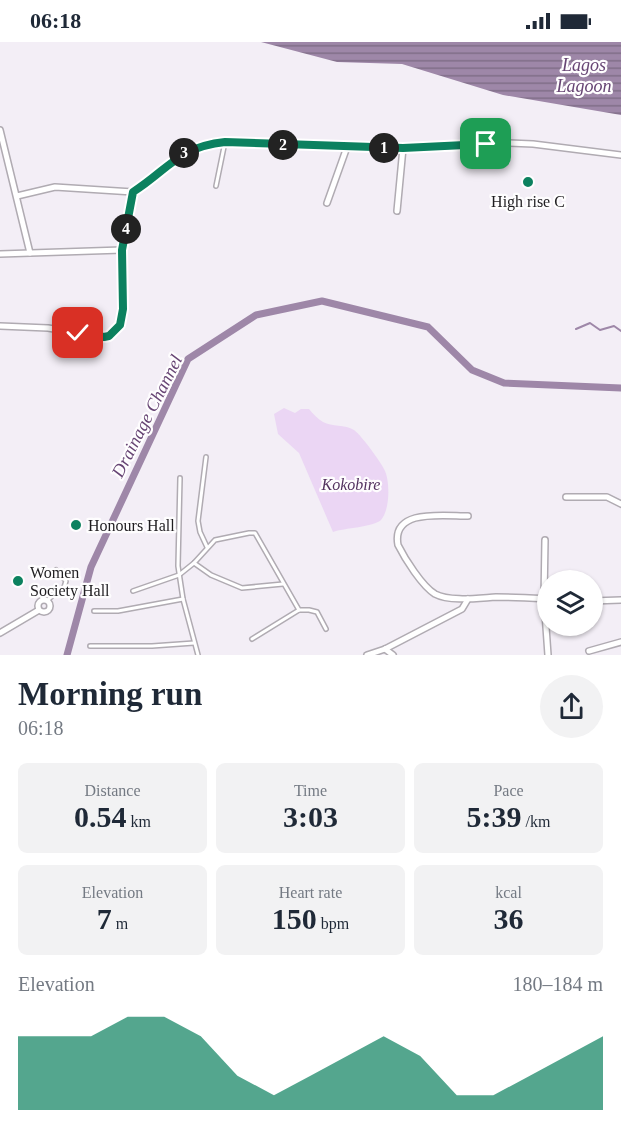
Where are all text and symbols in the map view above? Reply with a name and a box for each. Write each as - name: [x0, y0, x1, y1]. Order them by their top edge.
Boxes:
- text: 06:18: [30, 8, 81, 33]
- water label: Lagos Lagoon: [555, 55, 612, 96]
- pin: [460, 118, 511, 169]
- icon: arrive: [469, 127, 502, 160]
- pin: 2: [268, 130, 298, 160]
- pin: 1: [369, 133, 399, 163]
- text: 2: [279, 136, 287, 153]
- pin: 3: [169, 138, 199, 168]
- text: 1: [380, 139, 388, 156]
- text: 3: [180, 144, 188, 161]
- marker: High rise C: [521, 175, 535, 189]
- place label: High rise C: [491, 193, 565, 211]
- pin: 4: [111, 214, 141, 244]
- text: 4: [122, 220, 130, 237]
- pin: [52, 307, 103, 358]
- icon: check: [61, 316, 94, 349]
- water label: Drainage Channel: [107, 352, 186, 481]
- park label: Kokobire: [321, 476, 380, 493]
- place label: Honours Hall: [88, 517, 175, 534]
- marker: Honours Hall: [69, 518, 83, 532]
- place label: Women Society Hall: [30, 564, 110, 600]
- map controls: [537, 570, 603, 636]
- button: layers: [537, 570, 603, 636]
- marker: Women Society Hall: [11, 574, 25, 588]
- button: share: [540, 675, 603, 738]
- text: Morning run: [18, 676, 202, 712]
- text: 06:18: [18, 717, 64, 739]
- text: Distance: [85, 782, 140, 799]
- text: Time: [294, 782, 327, 799]
- text: Pace: [493, 782, 524, 799]
- text: 0.54: [74, 800, 127, 833]
- text: 3:03: [283, 800, 338, 833]
- text: 5:39: [467, 800, 522, 833]
- text: km: [127, 813, 151, 830]
- text: /km: [522, 813, 550, 830]
- text: Elevation: [82, 884, 143, 901]
- text: Heart rate: [279, 884, 342, 901]
- text: kcal: [495, 884, 522, 901]
- text: 7: [97, 902, 112, 935]
- text: 150: [272, 902, 317, 935]
- text: 36: [494, 902, 524, 935]
- text: m: [112, 915, 128, 932]
- text: bpm: [317, 915, 349, 932]
- text: Elevation: [18, 973, 95, 995]
- text: 180–184 m: [512, 973, 603, 995]

